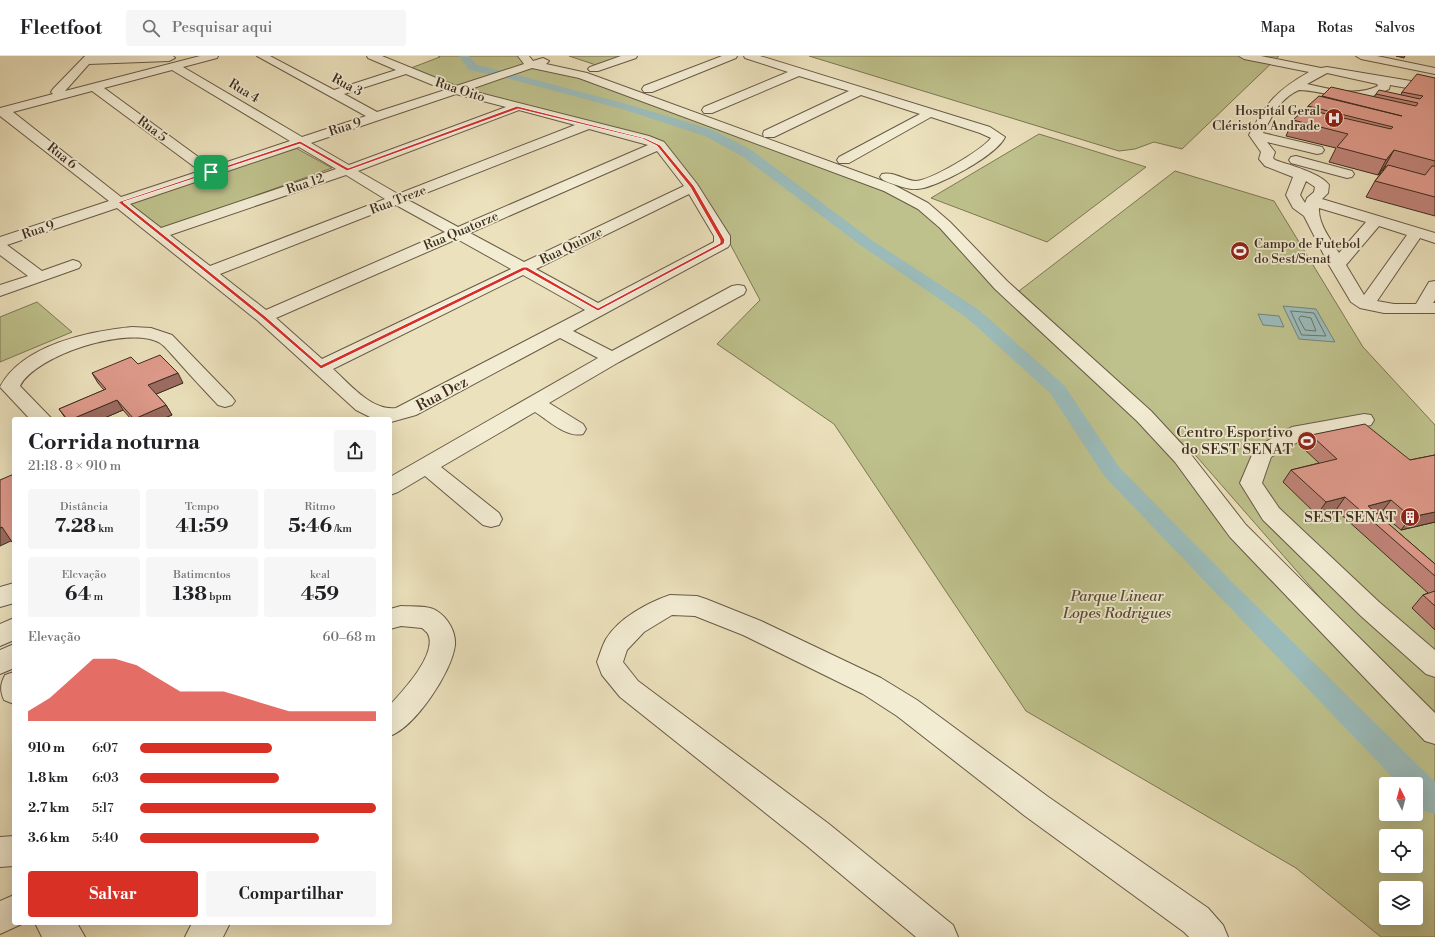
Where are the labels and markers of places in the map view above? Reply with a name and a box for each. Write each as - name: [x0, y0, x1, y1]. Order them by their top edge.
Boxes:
- place label: Hospital Geral Clériston Andrade: [1212, 103, 1320, 134]
- hospital icon: Hospital Geral Clériston Andrade: [1323, 107, 1345, 129]
- pin: [194, 155, 228, 189]
- place label: Campo de Futebol do Sest/Senat: [1254, 236, 1361, 267]
- sports icon: Campo de Futebol do Sest/Senat: [1229, 240, 1251, 262]
- place label: Centro Esportivo do SEST SENAT: [1176, 423, 1293, 459]
- sports icon: Centro Esportivo do SEST SENAT: [1296, 430, 1318, 452]
- building icon: SEST SENAT: [1399, 506, 1421, 528]
- place label: SEST SENAT: [1304, 508, 1396, 527]

